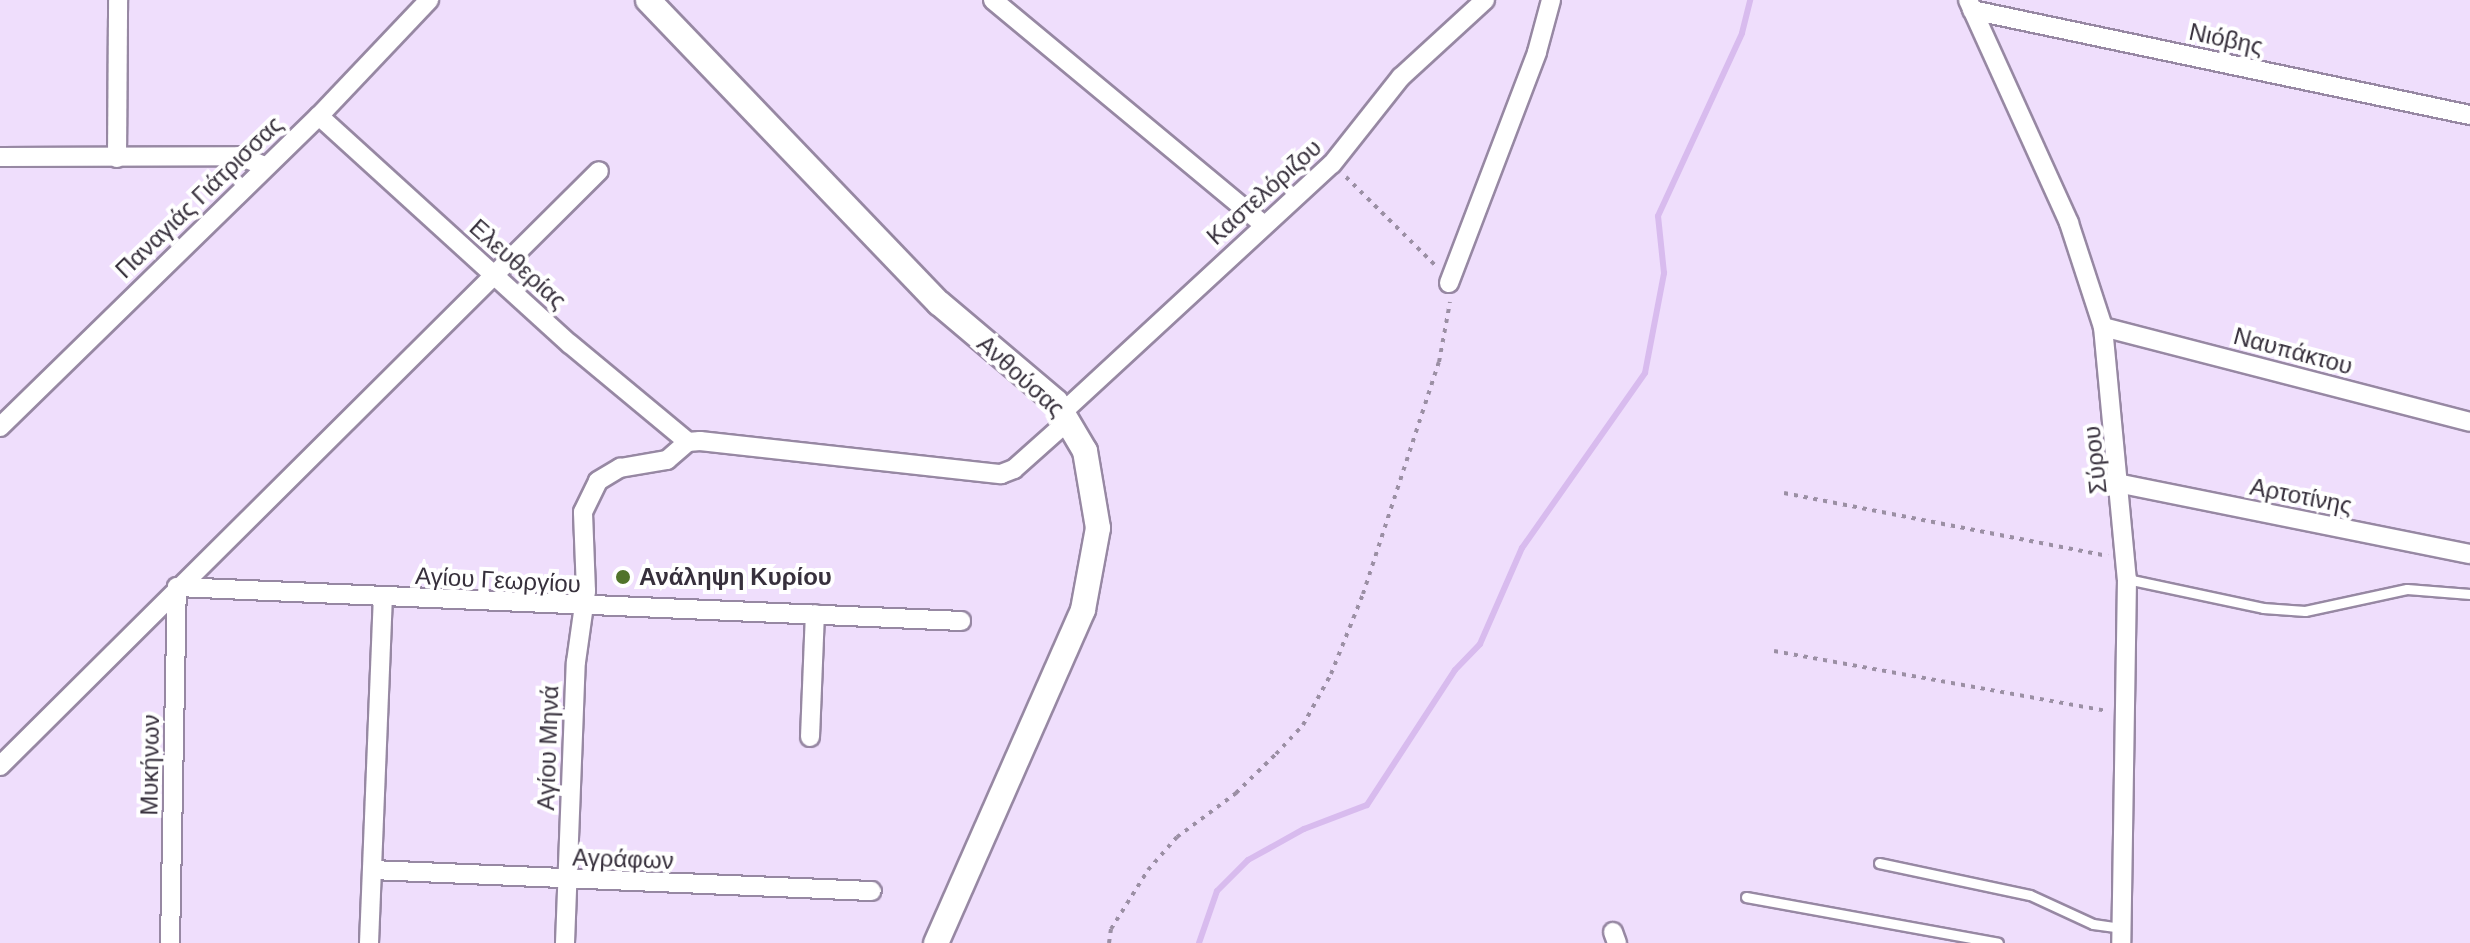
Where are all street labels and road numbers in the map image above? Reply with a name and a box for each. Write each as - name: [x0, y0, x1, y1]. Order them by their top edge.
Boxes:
- street label: Νιόβης: [2186, 17, 2266, 61]
- street label: Παναγιάς Γιάτρισσας: [109, 110, 289, 284]
- street label: Καστελόριζου: [1201, 133, 1327, 251]
- street label: Ελευθερίας: [464, 213, 572, 315]
- street label: Ναυπάκτου: [2230, 321, 2356, 381]
- street label: Ανθούσας: [971, 329, 1071, 423]
- street label: Σύρου: [2077, 425, 2113, 495]
- street label: Αρτοτίνης: [2248, 472, 2354, 520]
- street label: Αγίου Γεωργίου: [414, 561, 582, 599]
- street label: Αγίου Μηνά: [531, 685, 565, 811]
- street label: Μυκήνων: [135, 714, 165, 816]
- street label: Αγράφων: [572, 843, 674, 875]

